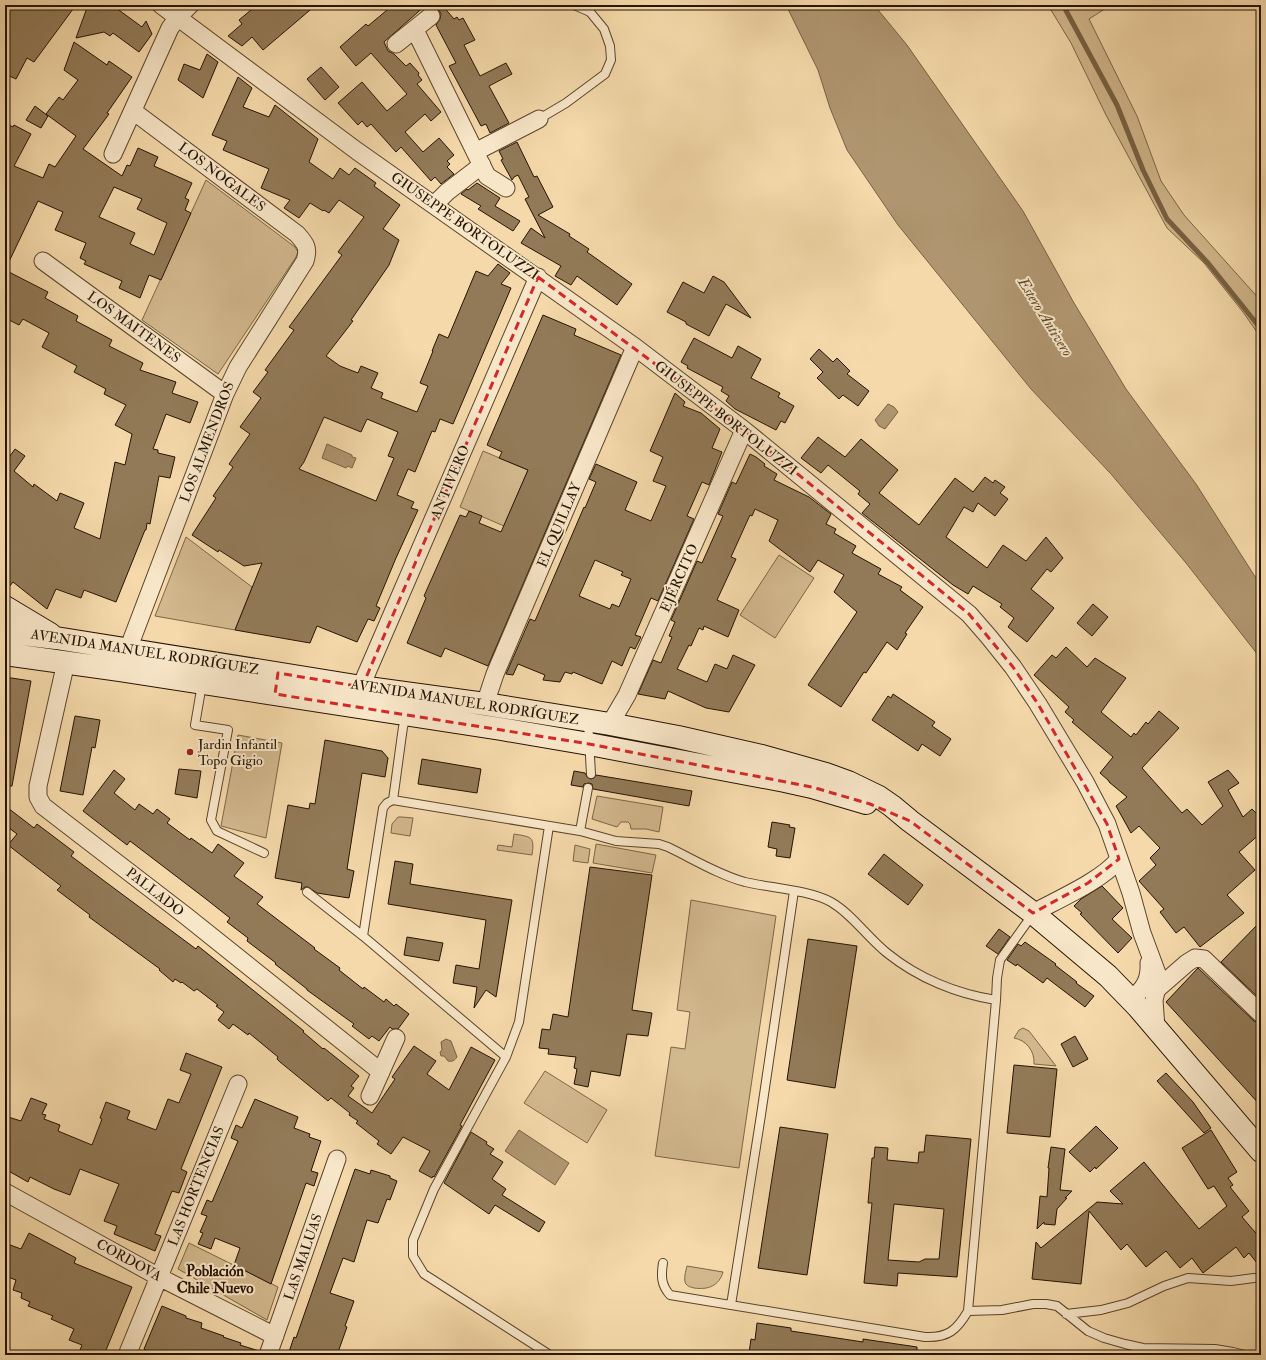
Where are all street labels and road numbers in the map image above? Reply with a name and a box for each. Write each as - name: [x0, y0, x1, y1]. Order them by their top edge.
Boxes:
- street label: LOS NOGALES: [175, 139, 269, 215]
- street label: GIUSEPPE BORTOLUZZI: [388, 168, 542, 284]
- street label: LOS MAITENES: [84, 287, 184, 367]
- street label: GIUSEPPE BORTOLUZZI: [651, 357, 801, 479]
- street label: LOS ALMENDROS: [176, 379, 238, 505]
- street label: ANTIVERO: [426, 442, 473, 522]
- street label: EL QUILLAY: [533, 479, 585, 570]
- street label: EJÉRCITO: [656, 541, 702, 615]
- street label: AVENIDA MANUEL RODRÍGUEZ: [29, 625, 261, 679]
- street label: AVENIDA MANUEL RODRÍGUEZ: [349, 675, 581, 729]
- street label: PALLADO: [123, 864, 187, 920]
- street label: LAS HORTENCIAS: [164, 1124, 228, 1248]
- street label: LAS MALUAS: [280, 1211, 326, 1303]
- street label: CORDOVA: [93, 1235, 165, 1285]

